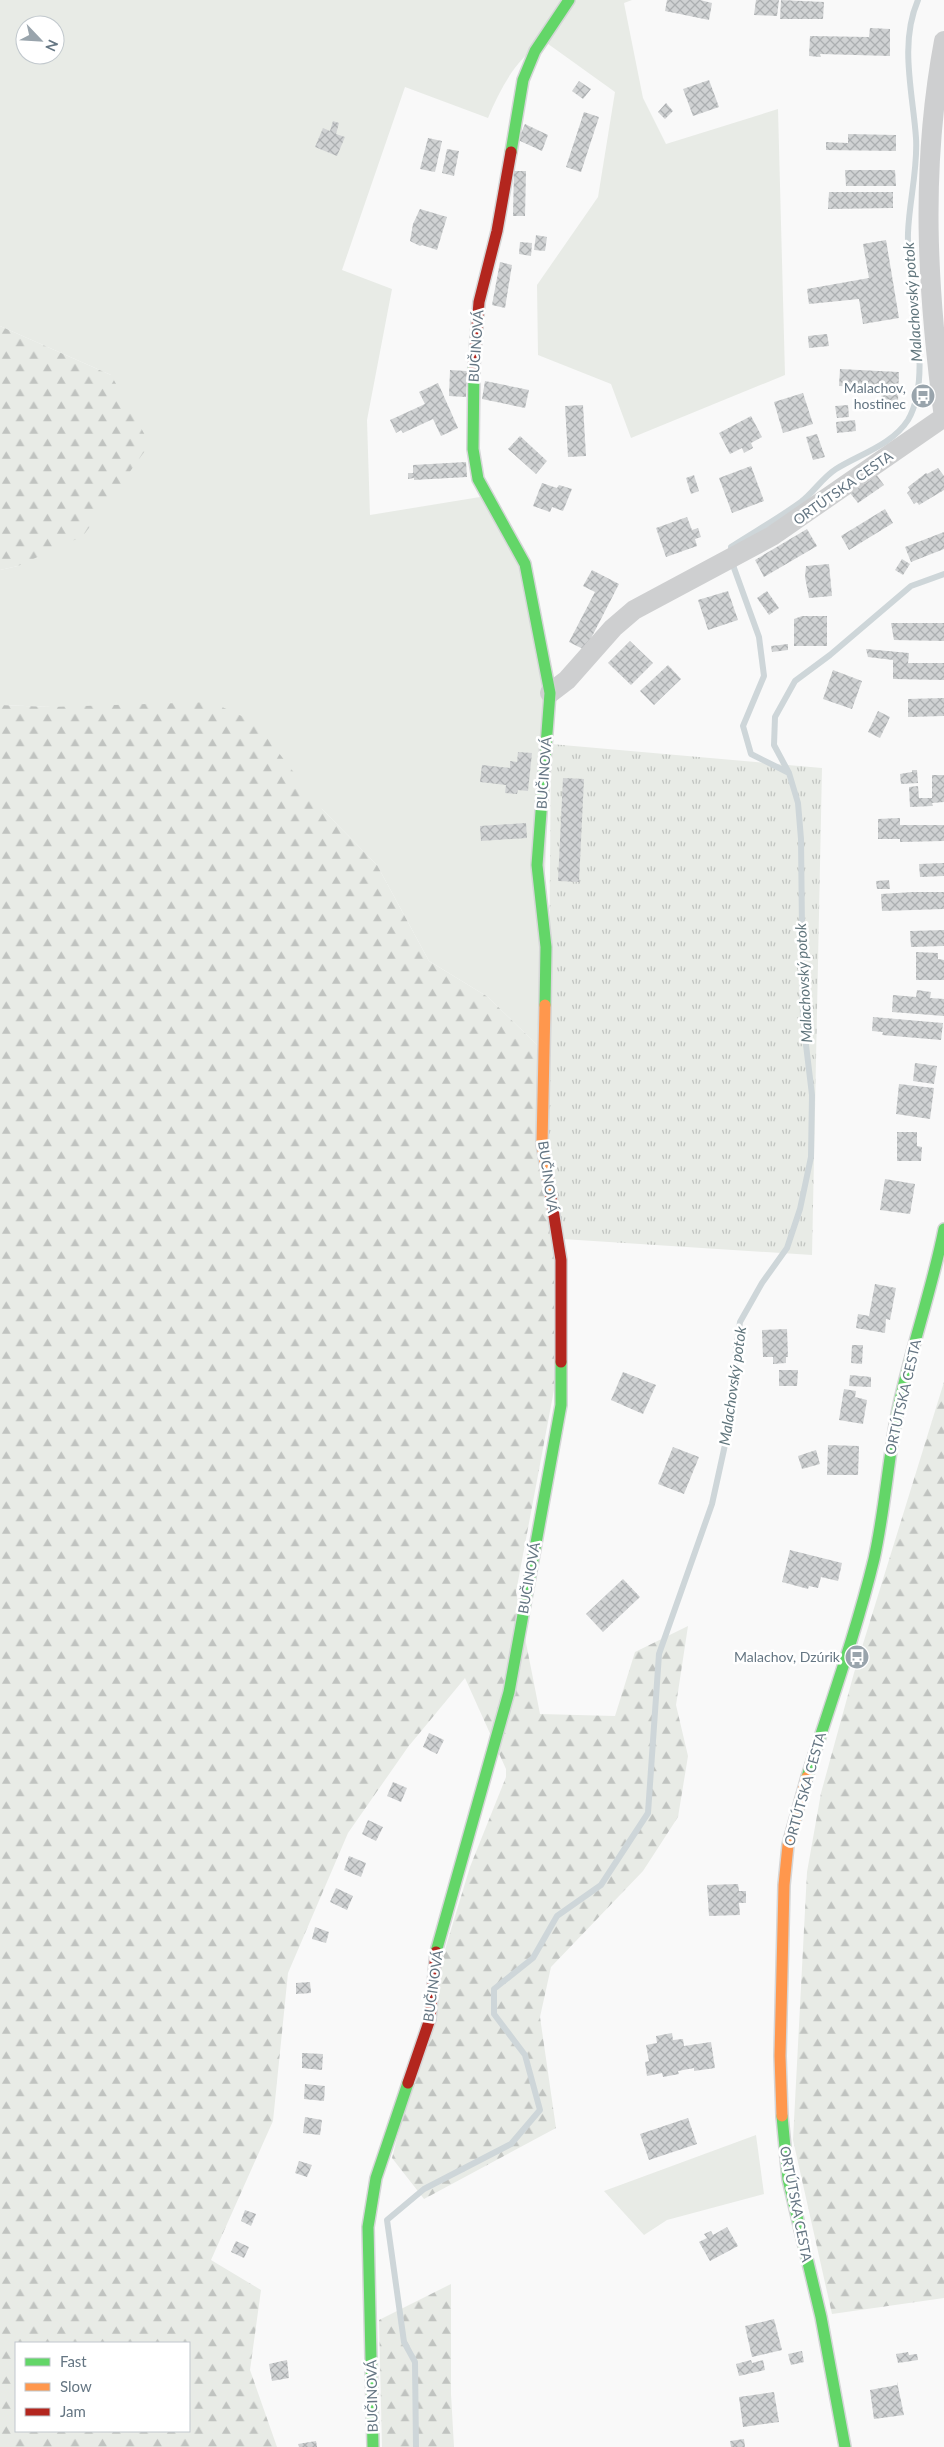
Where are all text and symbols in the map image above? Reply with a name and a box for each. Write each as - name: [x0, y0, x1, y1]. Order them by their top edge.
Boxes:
- north arrow: [15, 15, 65, 65]
- text: N: [42, 37, 62, 54]
- water label: Malachovský potok: [899, 241, 925, 362]
- street label: BUČINOVÁ: [464, 309, 487, 383]
- place label: Malachov, hostinec: [844, 379, 906, 412]
- bus stop icon: Malachov, hostinec: [910, 383, 936, 409]
- street label: ORTÚTSKA CESTA: [790, 447, 896, 528]
- street label: BUČINOVÁ: [532, 736, 555, 810]
- water label: Malachovský potok: [791, 922, 815, 1043]
- street label: BUČINOVÁ: [535, 1140, 562, 1214]
- water label: Malachovský potok: [715, 1324, 749, 1446]
- street label: ORTÚTSKA CESTA: [881, 1337, 924, 1456]
- street label: BUČINOVÁ: [514, 1540, 543, 1615]
- bus stop icon: Malachov, Dzúrik: [844, 1644, 870, 1670]
- place label: Malachov, Dzúrik: [734, 1648, 841, 1665]
- street label: ORTÚTSKA CESTA: [780, 1729, 829, 1848]
- street label: BUČINOVÁ: [419, 1948, 446, 2023]
- street label: ORTÚTSKA CESTA: [777, 2145, 816, 2264]
- legend: [15, 2342, 190, 2432]
- text: Fast: [60, 2352, 87, 2370]
- street label: BUČINOVÁ: [362, 2359, 381, 2432]
- text: Slow: [60, 2377, 92, 2395]
- text: Jam: [60, 2402, 86, 2420]

